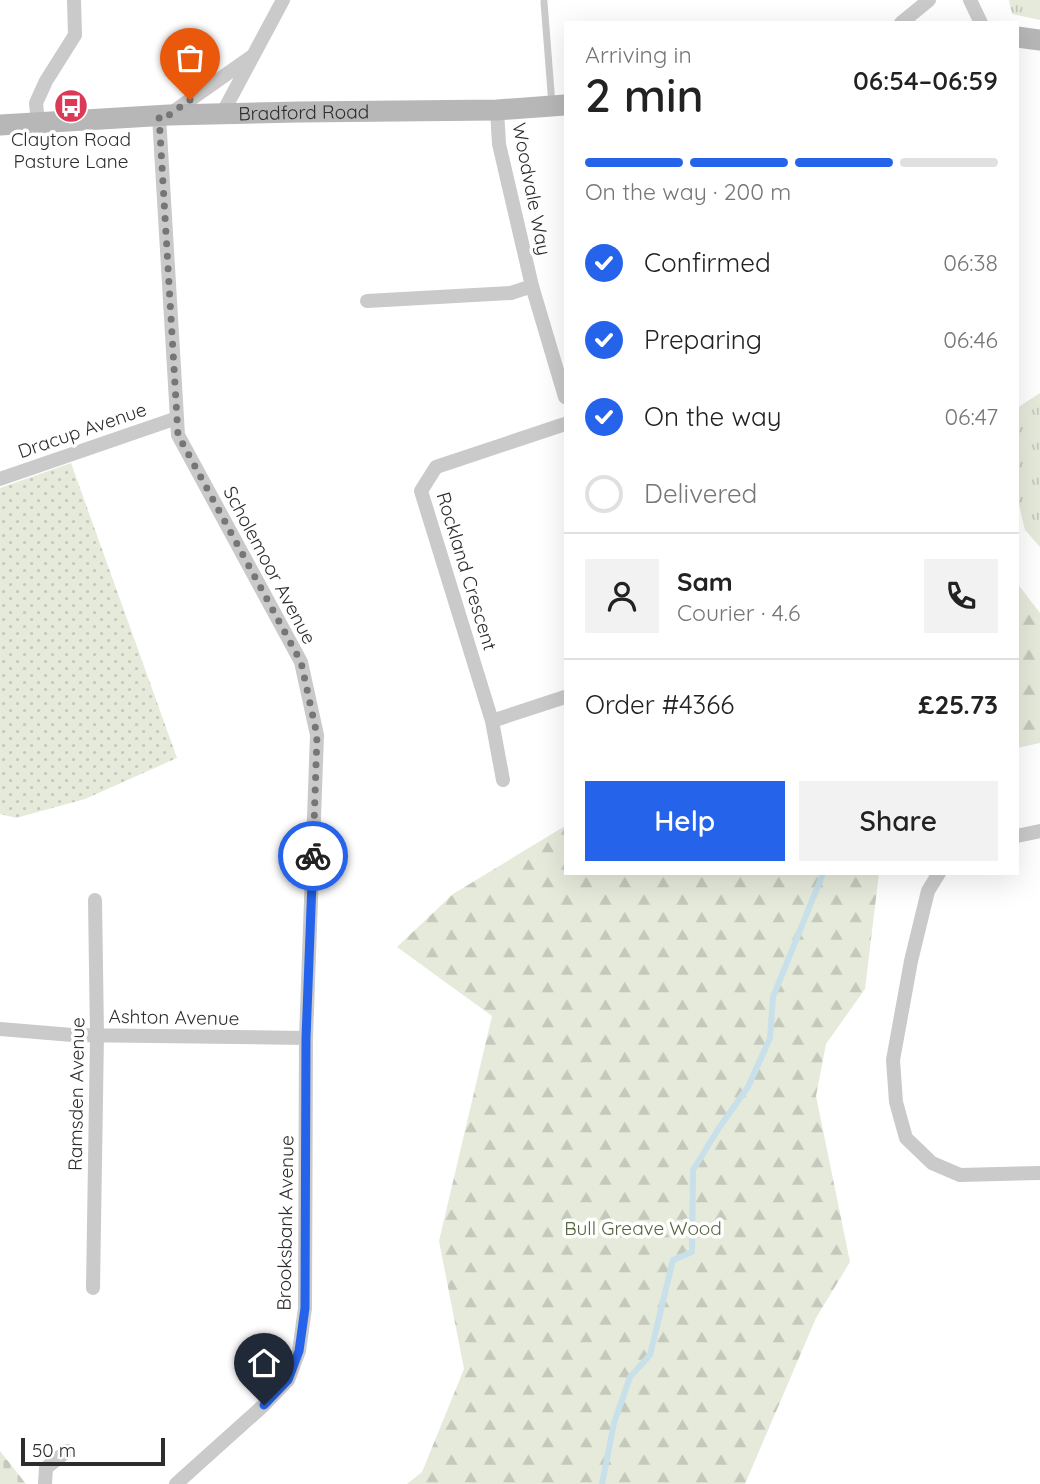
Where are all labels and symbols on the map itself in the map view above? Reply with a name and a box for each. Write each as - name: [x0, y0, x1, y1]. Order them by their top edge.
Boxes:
- pin: [160, 28, 220, 100]
- bus stop icon: Clayton Road Pasture Lane: [52, 87, 90, 125]
- street label: Bradford Road: [238, 99, 369, 125]
- street label: Woodvale Way: [507, 121, 557, 257]
- place label: Clayton Road Pasture Lane: [11, 127, 131, 173]
- street label: Dracup Avenue: [14, 397, 150, 463]
- street label: Scholemoor Avenue: [218, 482, 322, 648]
- street label: Rockland Crescent: [431, 489, 503, 653]
- courier: [278, 821, 348, 891]
- street label: Ashton Avenue: [108, 1004, 240, 1030]
- street label: Ramsden Avenue: [63, 1017, 89, 1171]
- street label: Brooksbank Avenue: [271, 1135, 299, 1311]
- park label: Bull Greave Wood: [564, 1216, 722, 1240]
- pin: [234, 1333, 294, 1405]
- scale bar: [21, 1435, 164, 1467]

